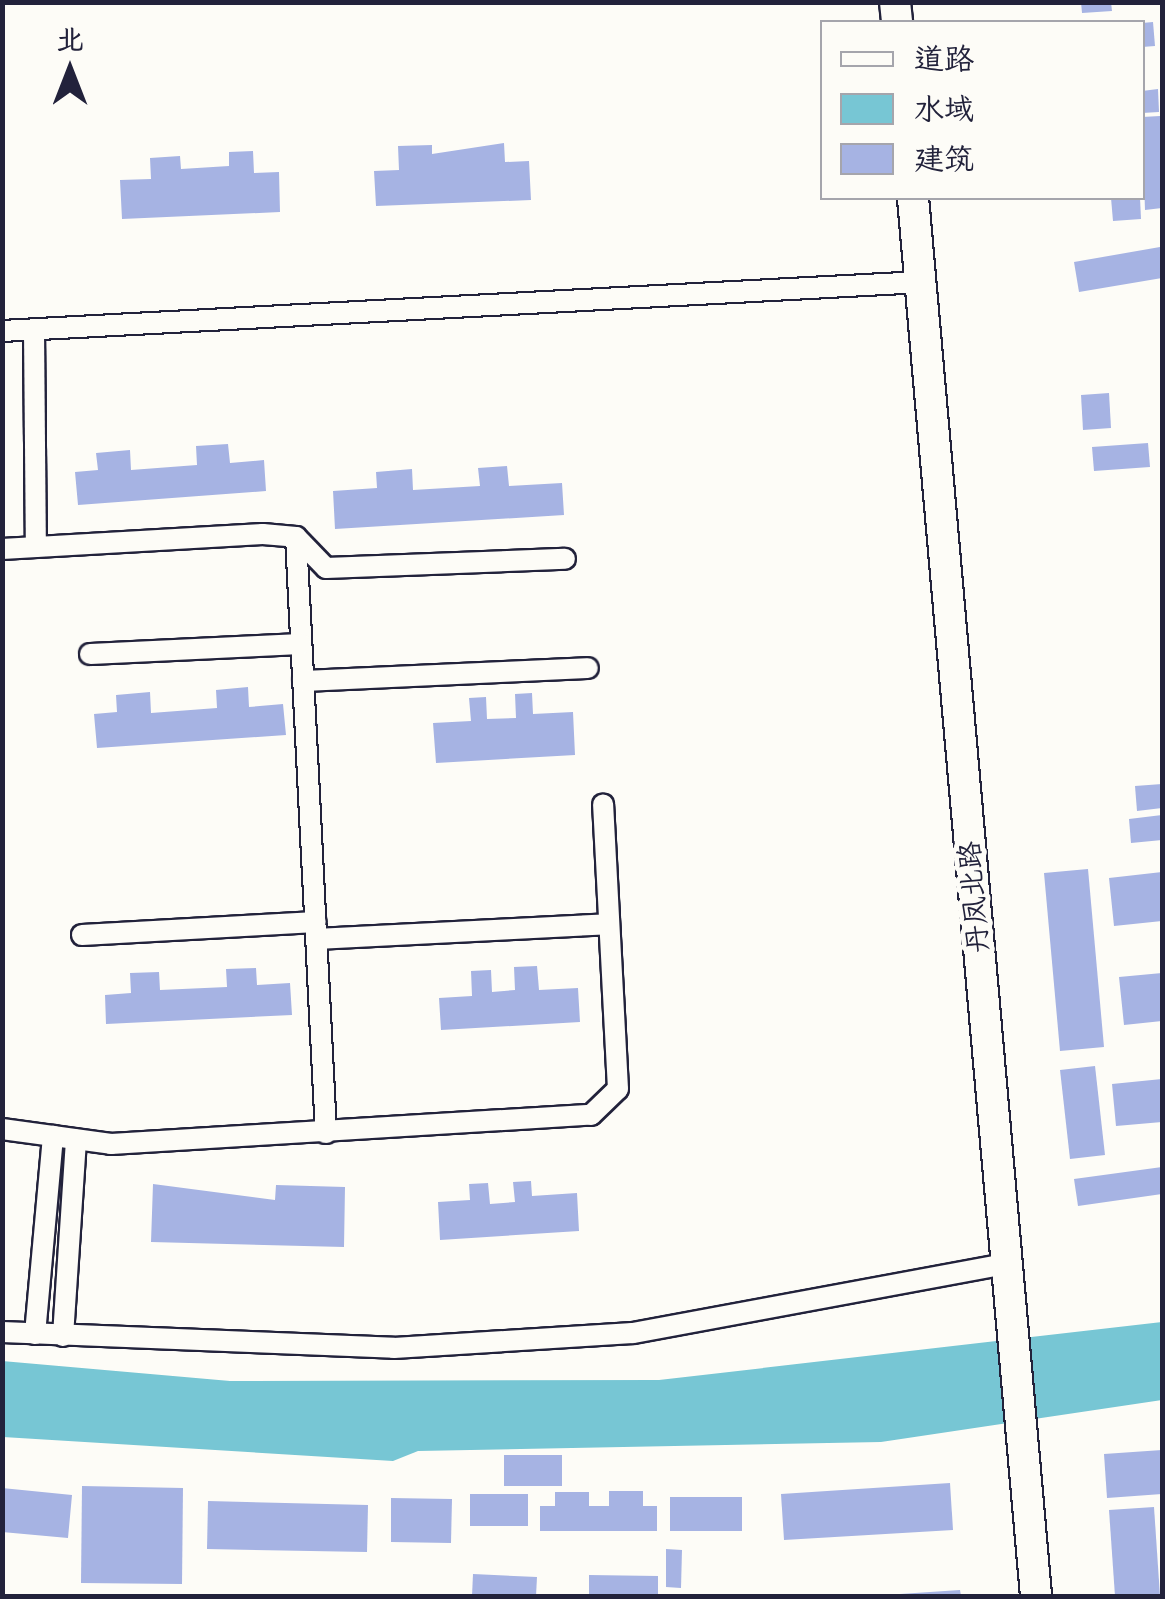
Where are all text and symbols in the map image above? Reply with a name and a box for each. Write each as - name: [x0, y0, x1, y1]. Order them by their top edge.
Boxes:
- text: 北: [56, 15, 84, 64]
- north arrow: [20, 20, 120, 120]
- legend: [820, 20, 1145, 200]
- text: 道路: [914, 32, 974, 86]
- text: 水域: [914, 82, 974, 136]
- text: 建筑: [914, 132, 974, 186]
- street label: 丹凤北路: [952, 840, 996, 954]

